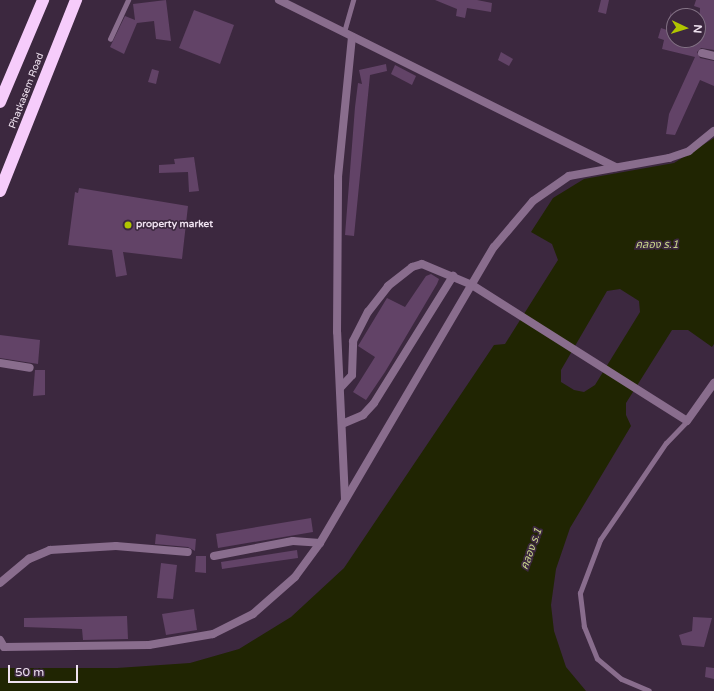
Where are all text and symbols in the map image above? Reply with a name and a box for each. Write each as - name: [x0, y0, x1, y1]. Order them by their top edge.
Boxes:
- north arrow: [666, 8, 706, 48]
- text: N: [691, 24, 704, 34]
- street label: Phatkasem Road: [7, 51, 47, 131]
- place label: property market: [136, 219, 213, 231]
- marker: property market: [123, 220, 133, 230]
- water label: คลอง ร.1: [635, 238, 679, 252]
- water label: คลอง ร.1: [518, 526, 546, 572]
- scale bar: [10, 657, 80, 683]
- text: 50 m: [15, 665, 44, 679]

